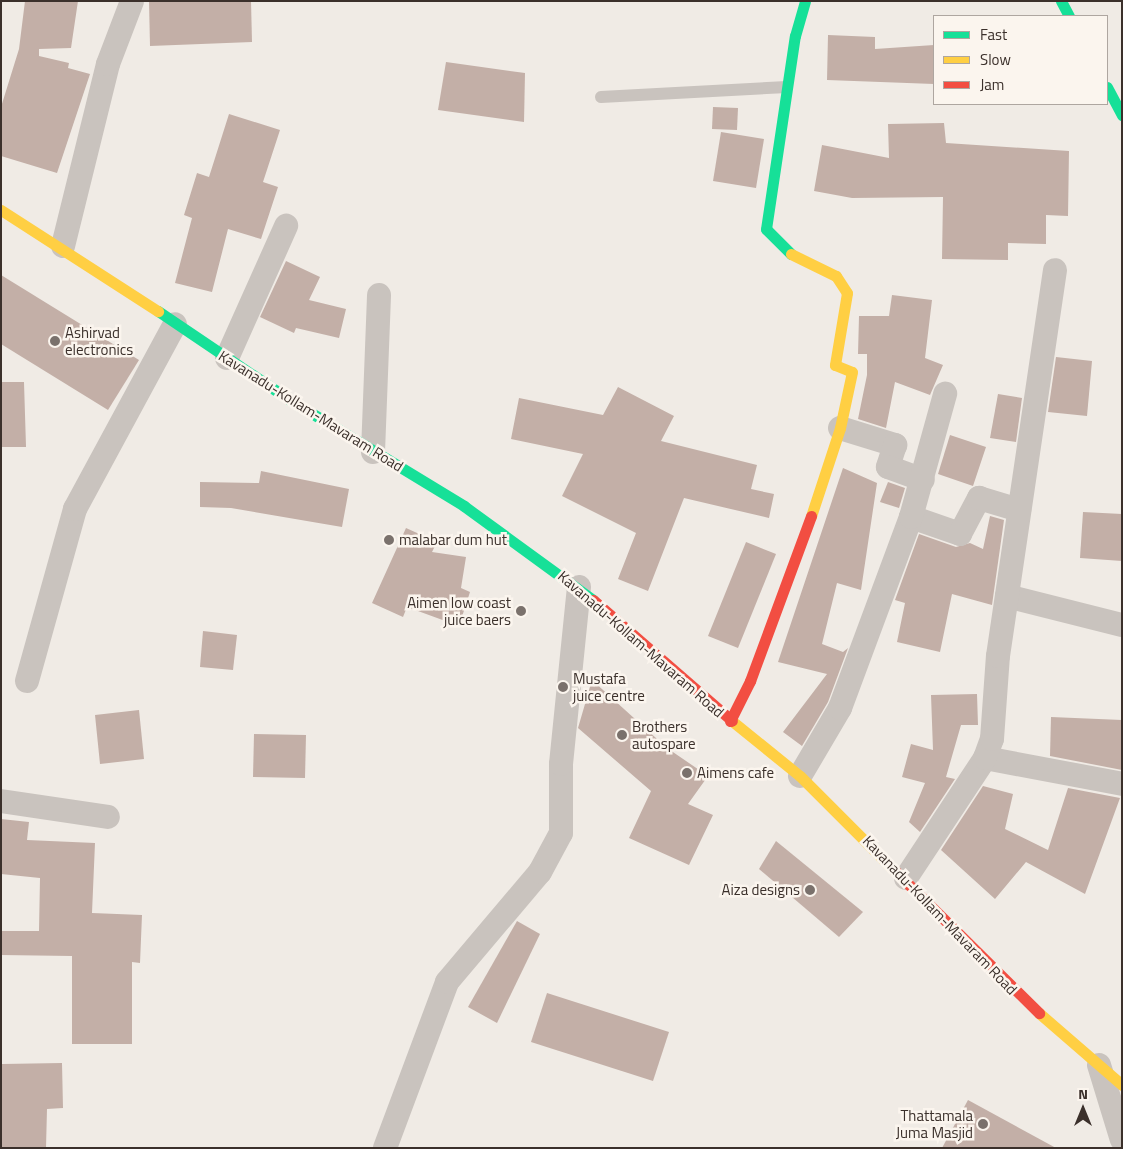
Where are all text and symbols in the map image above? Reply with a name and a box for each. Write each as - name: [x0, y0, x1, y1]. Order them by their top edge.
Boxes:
- legend: [933, 15, 1108, 105]
- text: Fast: [980, 23, 1007, 46]
- text: Slow: [980, 48, 1011, 71]
- text: Jam: [980, 73, 1004, 96]
- place label: Ashirvad electronics: [65, 323, 133, 358]
- marker: Ashirvad electronics: [49, 335, 61, 347]
- street label: Kavanadu-Kollam-Mavaram Road: [215, 347, 407, 475]
- place label: malabar dum hut: [399, 531, 507, 549]
- marker: malabar dum hut: [383, 534, 395, 546]
- street label: Kavanadu-Kollam-Mavaram Road: [554, 567, 728, 721]
- place label: Aimen low coast juice baers: [407, 593, 511, 628]
- marker: Aimen low coast juice baers: [515, 605, 527, 617]
- place label: Mustafa juice centre: [573, 669, 645, 704]
- marker: Mustafa juice centre: [557, 681, 569, 693]
- place label: Brothers autospare: [632, 717, 696, 752]
- marker: Brothers autospare: [616, 729, 628, 741]
- place label: Aimens cafe: [697, 764, 774, 782]
- marker: Aimens cafe: [681, 767, 693, 779]
- street label: Kavanadu-Kollam-Mavaram Road: [859, 832, 1021, 998]
- place label: Aiza designs: [722, 881, 800, 899]
- marker: Aiza designs: [804, 884, 816, 896]
- text: N: [1078, 1083, 1088, 1104]
- north arrow: [1058, 1084, 1108, 1134]
- place label: Thattamala Juma Masjid: [896, 1106, 973, 1141]
- marker: Thattamala Juma Masjid: [977, 1118, 989, 1130]

